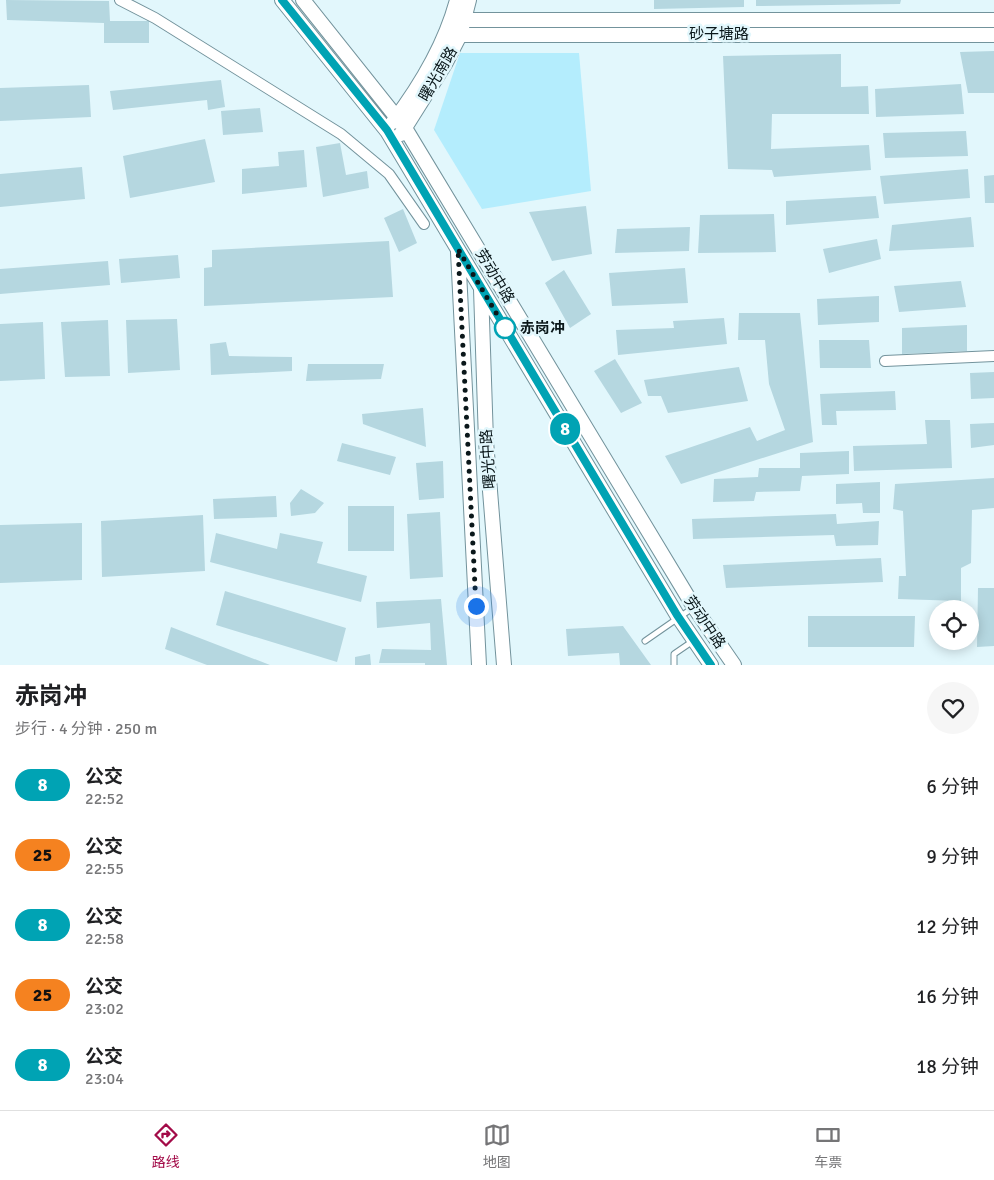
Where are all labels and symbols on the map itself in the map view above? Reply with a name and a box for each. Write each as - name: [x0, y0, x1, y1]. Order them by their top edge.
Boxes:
- street label: 砂子塘路: [689, 25, 749, 43]
- street label: 曙光南路: [415, 44, 461, 104]
- street label: 劳动中路: [472, 246, 518, 306]
- marker: 赤岗冲: [494, 317, 516, 339]
- place label: 赤岗冲: [520, 319, 565, 337]
- line badge: 8: [549, 413, 581, 445]
- street label: 曙光中路: [477, 428, 499, 490]
- street label: 劳动中路: [681, 592, 729, 652]
- your location: [464, 594, 489, 619]

